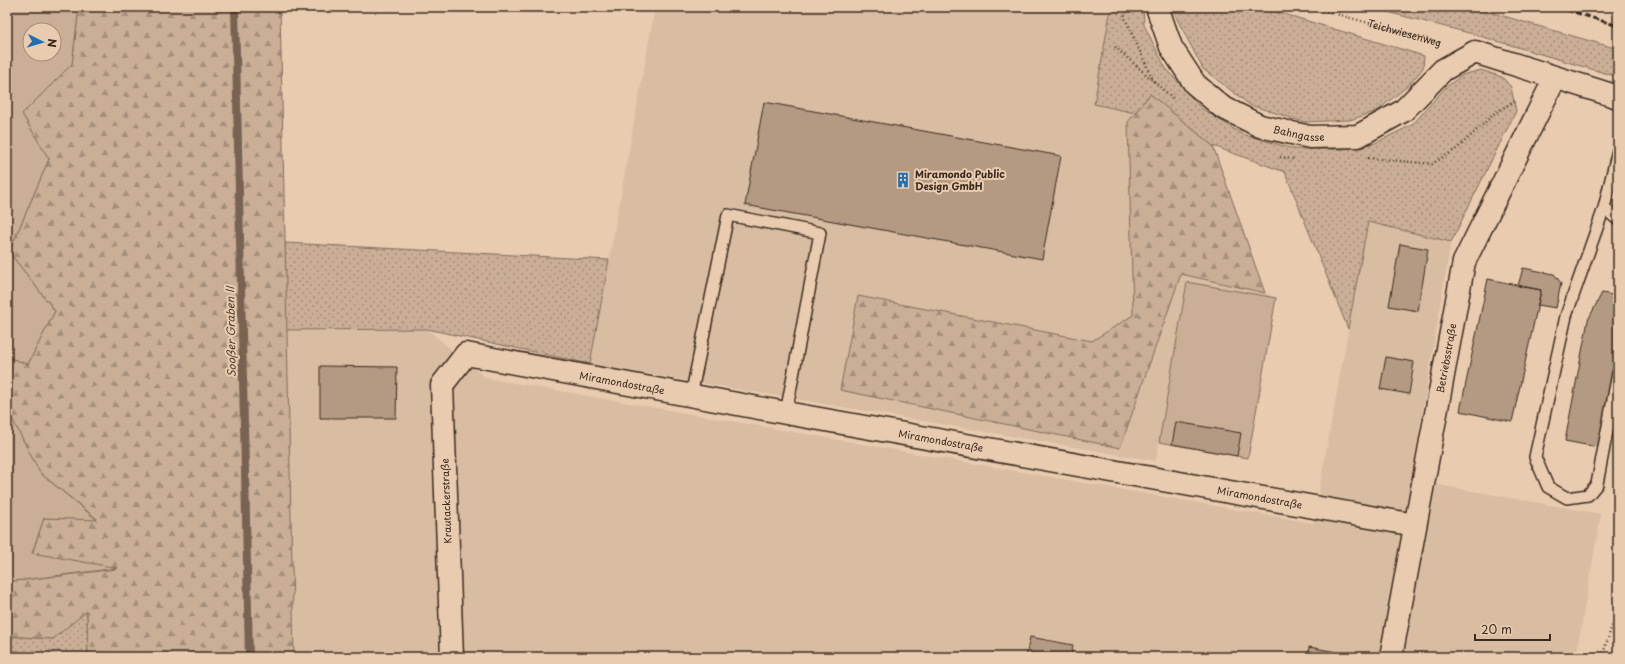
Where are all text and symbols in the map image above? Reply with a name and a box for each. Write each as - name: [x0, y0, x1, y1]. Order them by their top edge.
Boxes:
- street label: Teichwiesenweg: [1366, 15, 1443, 50]
- north arrow: [22, 22, 62, 62]
- text: N: [44, 38, 61, 48]
- street label: Bahngasse: [1272, 121, 1325, 144]
- place label: Miramondo Public Design GmbH: [915, 166, 1005, 193]
- building icon: Miramondo Public Design GmbH: [894, 171, 912, 189]
- water label: Sooßer Graben II: [221, 285, 240, 378]
- street label: Betriebsstraße: [1432, 322, 1460, 394]
- street label: Miramondostraße: [578, 367, 666, 397]
- street label: Miramondostraße: [897, 425, 985, 455]
- street label: Krautackerstraße: [437, 458, 454, 544]
- street label: Miramondostraße: [1216, 482, 1304, 512]
- scale bar: [1475, 616, 1550, 642]
- text: 20 m: [1481, 620, 1512, 638]

